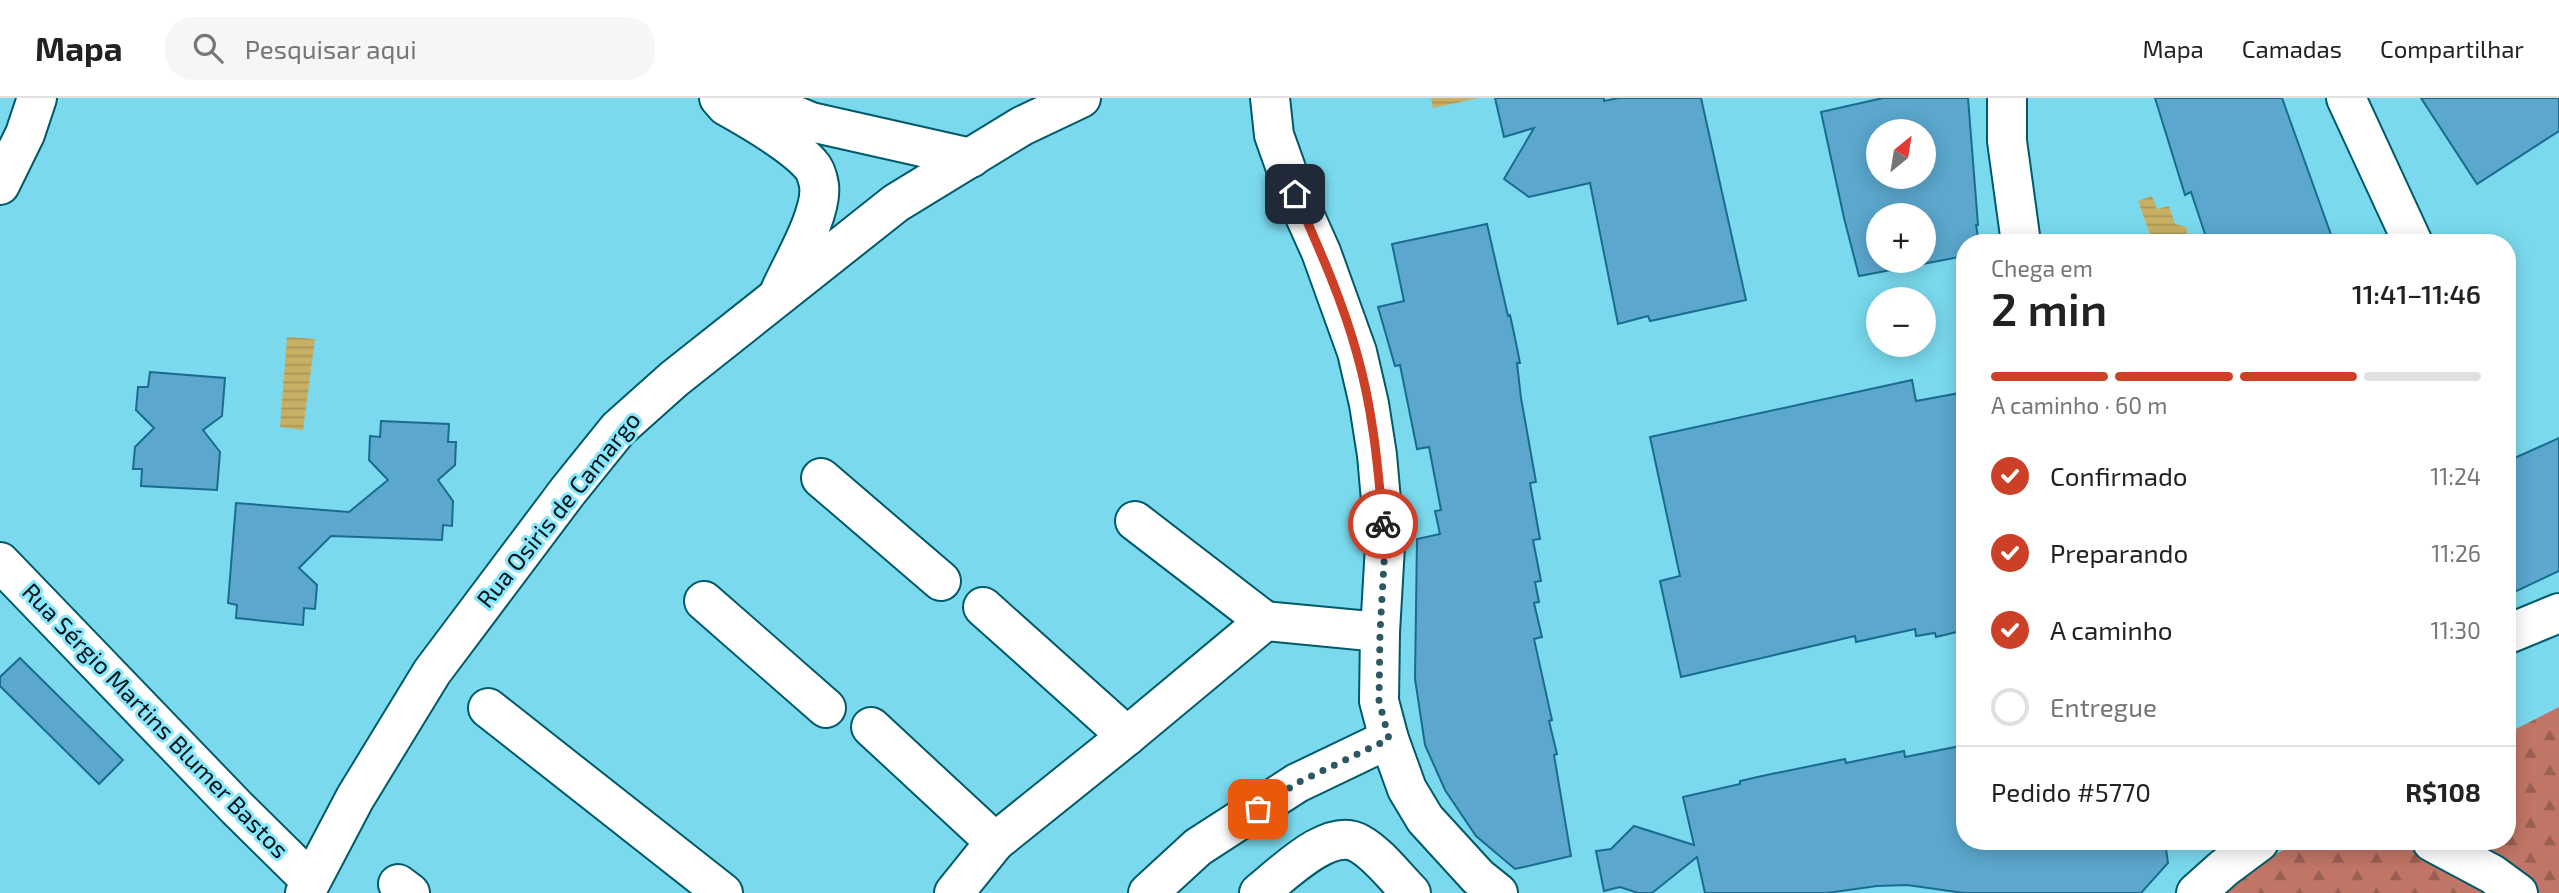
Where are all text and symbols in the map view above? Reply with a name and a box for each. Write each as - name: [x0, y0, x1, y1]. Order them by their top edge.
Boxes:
- search box: [165, 17, 655, 80]
- text: Mapa: [35, 28, 123, 68]
- icon: search: [189, 29, 227, 67]
- text: Pesquisar aqui: [245, 33, 417, 64]
- text: Mapa: [2142, 34, 2204, 63]
- text: Camadas: [2242, 34, 2342, 63]
- text: Compartilhar: [2380, 34, 2524, 63]
- north arrow: [1866, 119, 1936, 189]
- map controls: [1866, 119, 1936, 357]
- pin: [1265, 164, 1325, 224]
- icon: home: [1276, 175, 1314, 213]
- button: +: [1866, 203, 1936, 273]
- text: Chega em: [1991, 254, 2093, 282]
- text: 11:41–11:46: [2352, 278, 2481, 309]
- text: 2 min: [1991, 280, 2107, 335]
- button: −: [1866, 287, 1936, 357]
- text: A caminho · 60 m: [1991, 391, 2167, 419]
- street label: Rua Osiris de Camargo: [470, 405, 646, 613]
- icon: check: [1991, 457, 2029, 495]
- text: Confirmado: [2050, 460, 2188, 491]
- text: 11:24: [2430, 462, 2481, 490]
- courier: [1348, 489, 1418, 559]
- icon: bike: [1364, 505, 1402, 543]
- icon: check: [1991, 534, 2029, 572]
- text: Preparando: [2050, 537, 2188, 568]
- text: 11:26: [2431, 539, 2481, 567]
- street label: Rua Sérgio Martins Blumer Bastos: [17, 576, 295, 863]
- icon: check: [1991, 611, 2029, 649]
- text: A caminho: [2050, 614, 2173, 645]
- text: 11:30: [2431, 616, 2481, 644]
- text: Entregue: [2050, 691, 2157, 722]
- text: Pedido #5770: [1991, 776, 2151, 807]
- text: R$108: [2405, 776, 2481, 807]
- pin: [1228, 779, 1288, 839]
- icon: bag: [1239, 790, 1277, 828]

